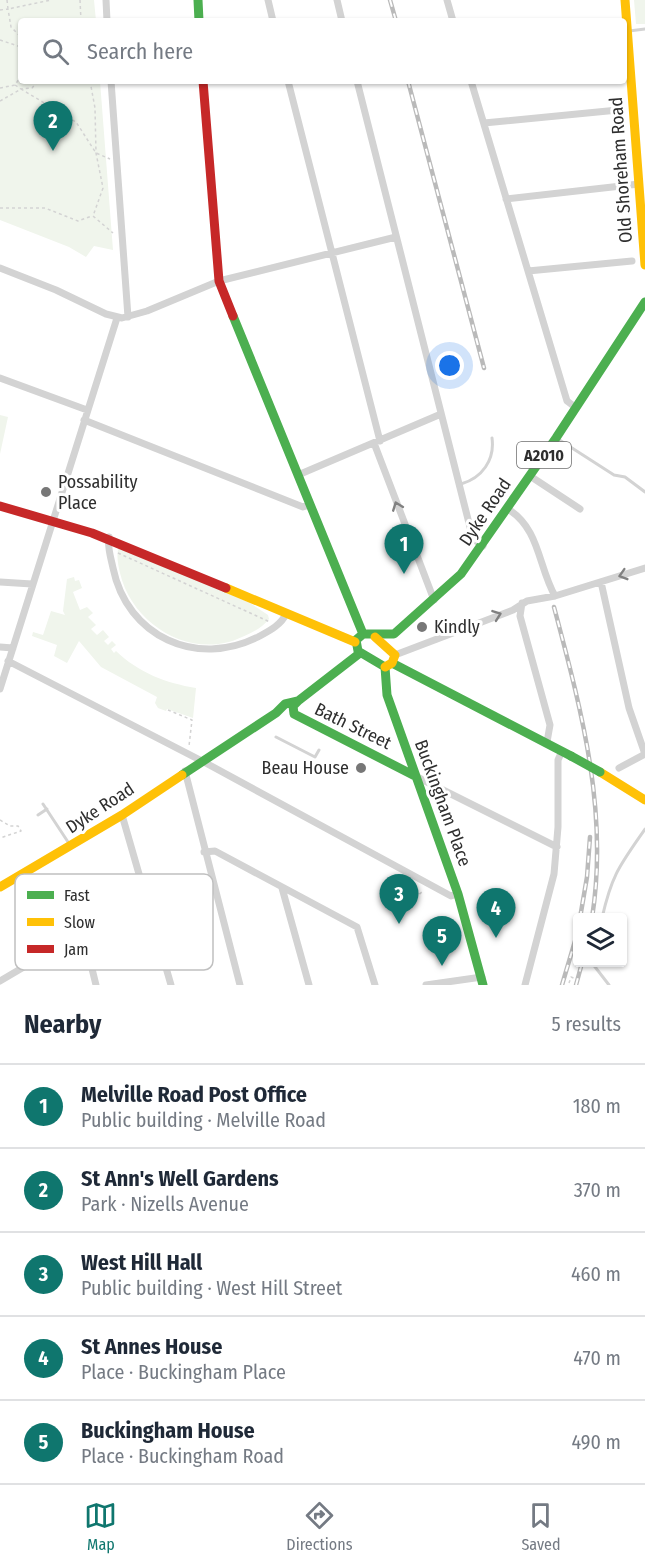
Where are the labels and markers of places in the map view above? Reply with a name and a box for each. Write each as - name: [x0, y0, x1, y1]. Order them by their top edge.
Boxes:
- pin: 2: [34, 102, 72, 151]
- place label: Possability Place: [58, 471, 138, 514]
- marker: Possability Place: [39, 485, 53, 499]
- pin: 1: [384, 524, 424, 574]
- place label: Kindly: [434, 616, 480, 638]
- marker: Kindly: [415, 620, 429, 634]
- place label: Beau House: [262, 757, 349, 779]
- marker: Beau House: [354, 761, 368, 775]
- pin: 3: [380, 874, 418, 924]
- pin: 4: [476, 888, 516, 938]
- pin: 5: [422, 916, 462, 966]

